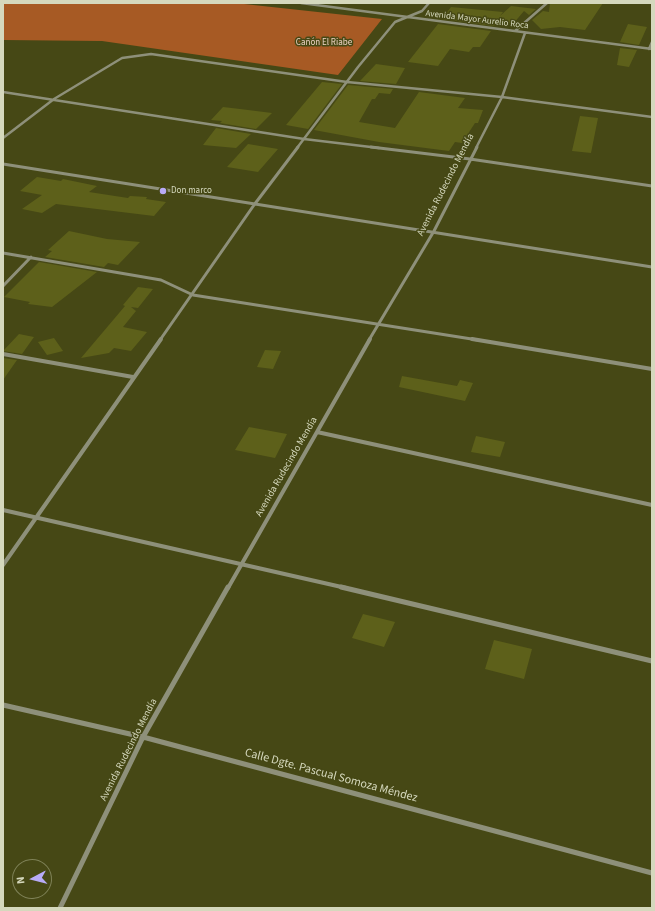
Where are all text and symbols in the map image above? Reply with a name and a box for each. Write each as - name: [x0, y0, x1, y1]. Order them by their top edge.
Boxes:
- street label: Avenida Mayor Aurelio Roca: [425, 8, 529, 32]
- park label: Cañón El Riabe: [296, 38, 352, 48]
- street label: Avenida Rudecindo Mendía: [415, 132, 477, 238]
- marker: Don marco: [158, 186, 168, 196]
- place label: Don marco: [171, 186, 212, 196]
- street label: Avenida Rudecindo Mendía: [253, 415, 321, 519]
- street label: Avenida Rudecindo Mendía: [98, 697, 160, 803]
- street label: Calle Dgte. Pascual Somoza Méndez: [243, 746, 419, 806]
- north arrow: [12, 859, 52, 899]
- text: N: [13, 876, 28, 885]

